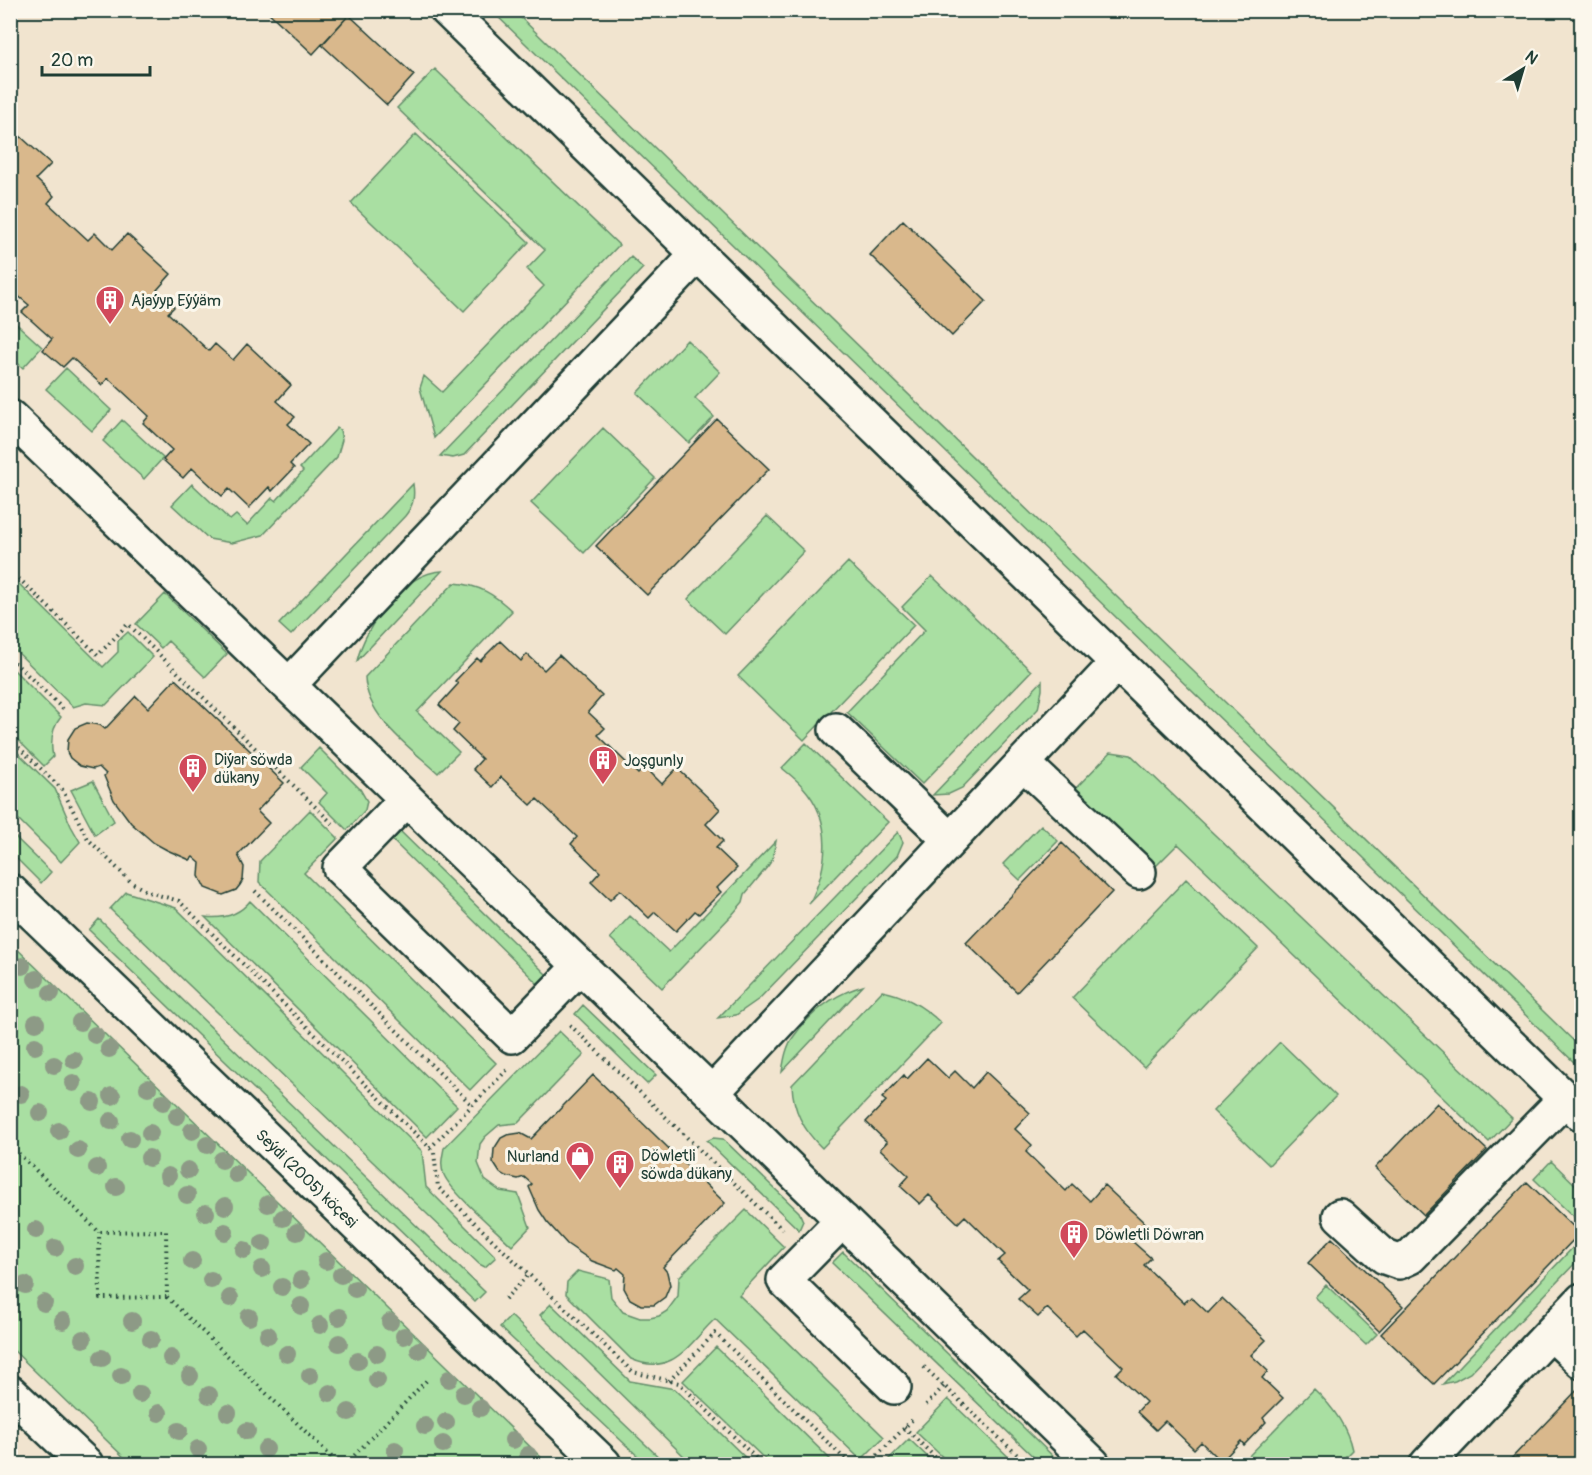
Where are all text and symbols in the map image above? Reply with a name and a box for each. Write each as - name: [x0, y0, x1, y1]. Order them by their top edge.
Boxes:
- scale bar: [42, 39, 150, 77]
- north arrow: [1493, 39, 1553, 99]
- text: N: [1521, 47, 1542, 69]
- text: 20 m: [51, 49, 93, 72]
- building icon: Ajaýyp Eýýäm: [94, 284, 126, 326]
- place label: Ajaýyp Eýýäm: [131, 291, 221, 311]
- building icon: Joşgunly: [587, 744, 619, 786]
- place label: Diýar söwda dükany: [214, 750, 292, 788]
- place label: Joşgunly: [624, 751, 683, 771]
- building icon: Diýar söwda dükany: [177, 752, 209, 794]
- street label: Seýdi (2005) köçesi: [251, 1125, 361, 1232]
- shop icon: Nurland: [564, 1140, 596, 1182]
- place label: Döwletli söwda dükany: [641, 1146, 732, 1184]
- place label: Nurland: [507, 1147, 559, 1167]
- building icon: Döwletli söwda dükany: [604, 1148, 636, 1190]
- building icon: Döwletli Döwran: [1058, 1218, 1090, 1260]
- place label: Döwletli Döwran: [1095, 1225, 1204, 1245]

